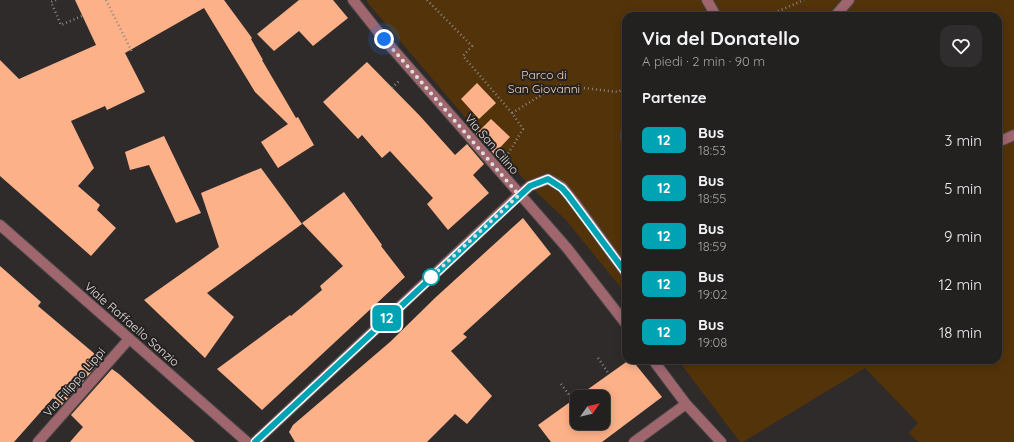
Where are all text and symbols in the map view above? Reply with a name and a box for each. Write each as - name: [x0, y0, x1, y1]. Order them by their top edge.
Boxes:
- button: heart: [940, 25, 982, 67]
- text: Via del Donatello: [642, 26, 800, 50]
- your location: [374, 29, 394, 49]
- text: A piedi · 2 min · 90 m: [642, 53, 765, 69]
- park label: Parco di San Giovanni: [508, 67, 580, 96]
- text: Partenze: [642, 88, 707, 107]
- street label: Via San Cilino: [462, 111, 522, 177]
- text: Bus: [698, 123, 724, 142]
- text: 12: [657, 131, 671, 149]
- text: 3 min: [944, 131, 982, 150]
- text: 18:53: [698, 142, 726, 158]
- text: Bus: [698, 171, 724, 190]
- text: 12: [657, 179, 671, 197]
- text: 5 min: [944, 179, 982, 198]
- text: 18:55: [698, 190, 726, 206]
- text: Bus: [698, 219, 724, 238]
- text: 12: [657, 227, 671, 245]
- text: 9 min: [944, 227, 982, 246]
- text: 18:59: [698, 238, 727, 254]
- text: Bus: [698, 267, 724, 286]
- unlabelled marker: [422, 268, 440, 286]
- text: 12: [657, 275, 671, 293]
- text: 12 min: [938, 275, 982, 294]
- street label: Viale Raffaello Sanzio: [81, 279, 183, 369]
- text: 19:02: [698, 286, 727, 302]
- line badge: 12: [369, 305, 405, 331]
- text: 12: [380, 309, 394, 327]
- text: Bus: [698, 315, 724, 334]
- text: 12: [657, 323, 671, 341]
- text: 18 min: [939, 323, 982, 342]
- text: 19:08: [698, 334, 727, 350]
- street label: Via Filippo Lippi: [40, 344, 108, 420]
- north arrow: [570, 390, 610, 430]
- map controls: [570, 390, 610, 430]

